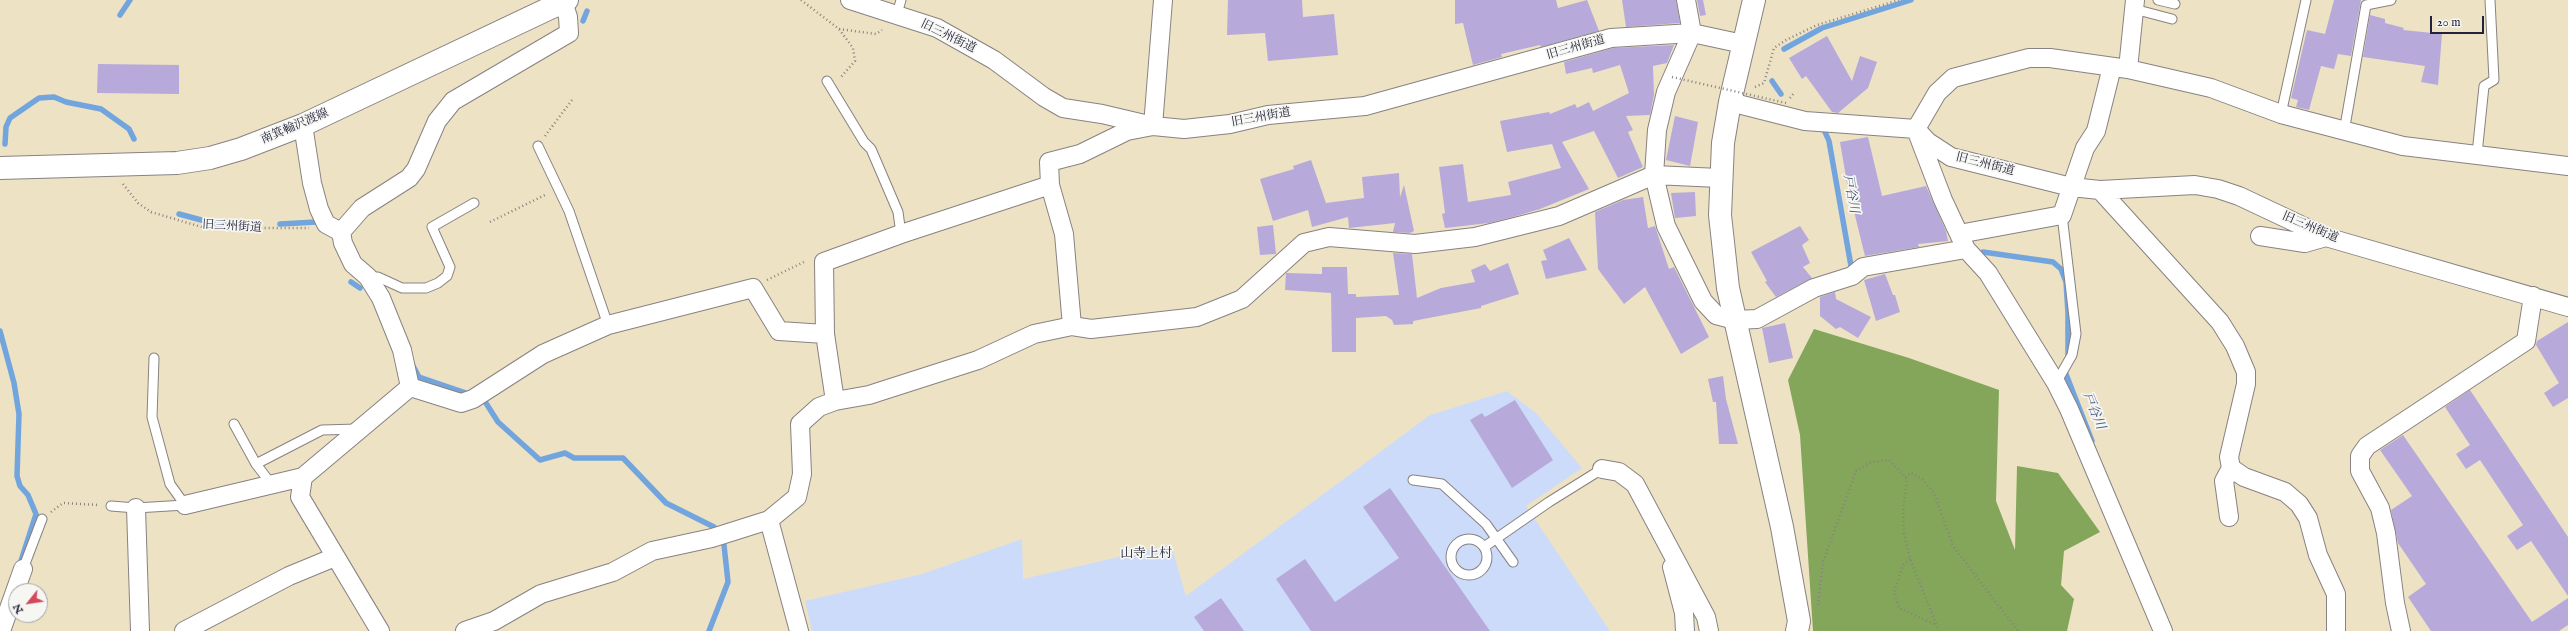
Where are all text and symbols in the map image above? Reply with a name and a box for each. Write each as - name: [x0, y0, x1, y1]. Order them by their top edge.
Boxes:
- scale bar: [2432, 8, 2486, 34]
- text: 20 m: [2437, 15, 2460, 30]
- street label: 旧三州街道: [918, 17, 978, 57]
- street label: 旧三州街道: [1545, 33, 1607, 63]
- street label: 南箕輪沢渡線: [259, 106, 331, 148]
- street label: 旧三州街道: [1230, 106, 1292, 130]
- street label: 旧三州街道: [1954, 151, 2016, 179]
- water label: 戸谷川: [1839, 173, 1861, 215]
- street label: 旧三州街道: [2280, 210, 2340, 246]
- street label: 旧三州街道: [202, 218, 262, 236]
- water label: 戸谷川: [2078, 390, 2108, 432]
- district label: 山寺上村: [1120, 546, 1172, 562]
- north arrow: [8, 583, 48, 623]
- text: N: [10, 601, 27, 616]

